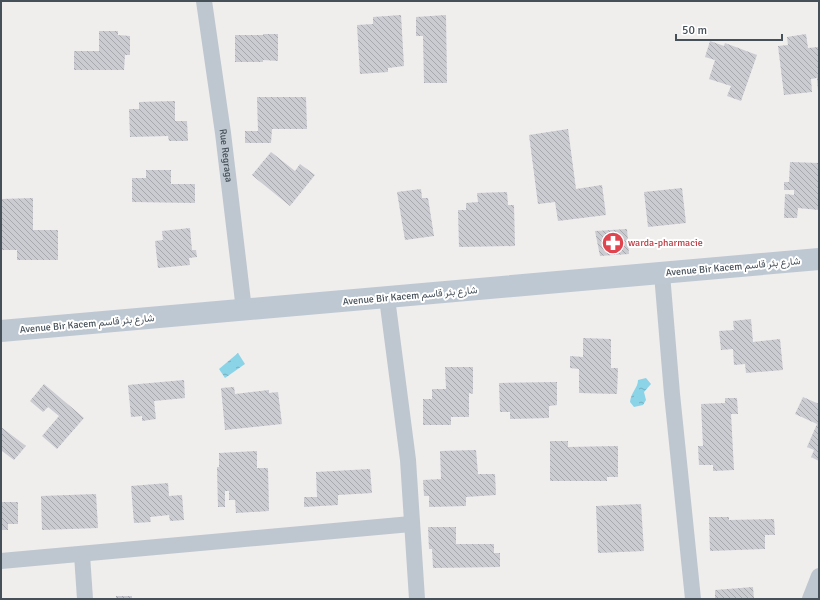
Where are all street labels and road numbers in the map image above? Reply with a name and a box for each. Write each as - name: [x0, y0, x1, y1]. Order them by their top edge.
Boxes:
- street label: Rue Regraga: [216, 128, 235, 183]
- street label: Avenue Bir Kacem شارع بئر قاسم: [665, 255, 801, 279]
- street label: Avenue Bir Kacem شارع بئر قاسم: [342, 284, 478, 308]
- street label: Avenue Bir Kacem شارع بئر قاسم: [19, 312, 155, 336]

